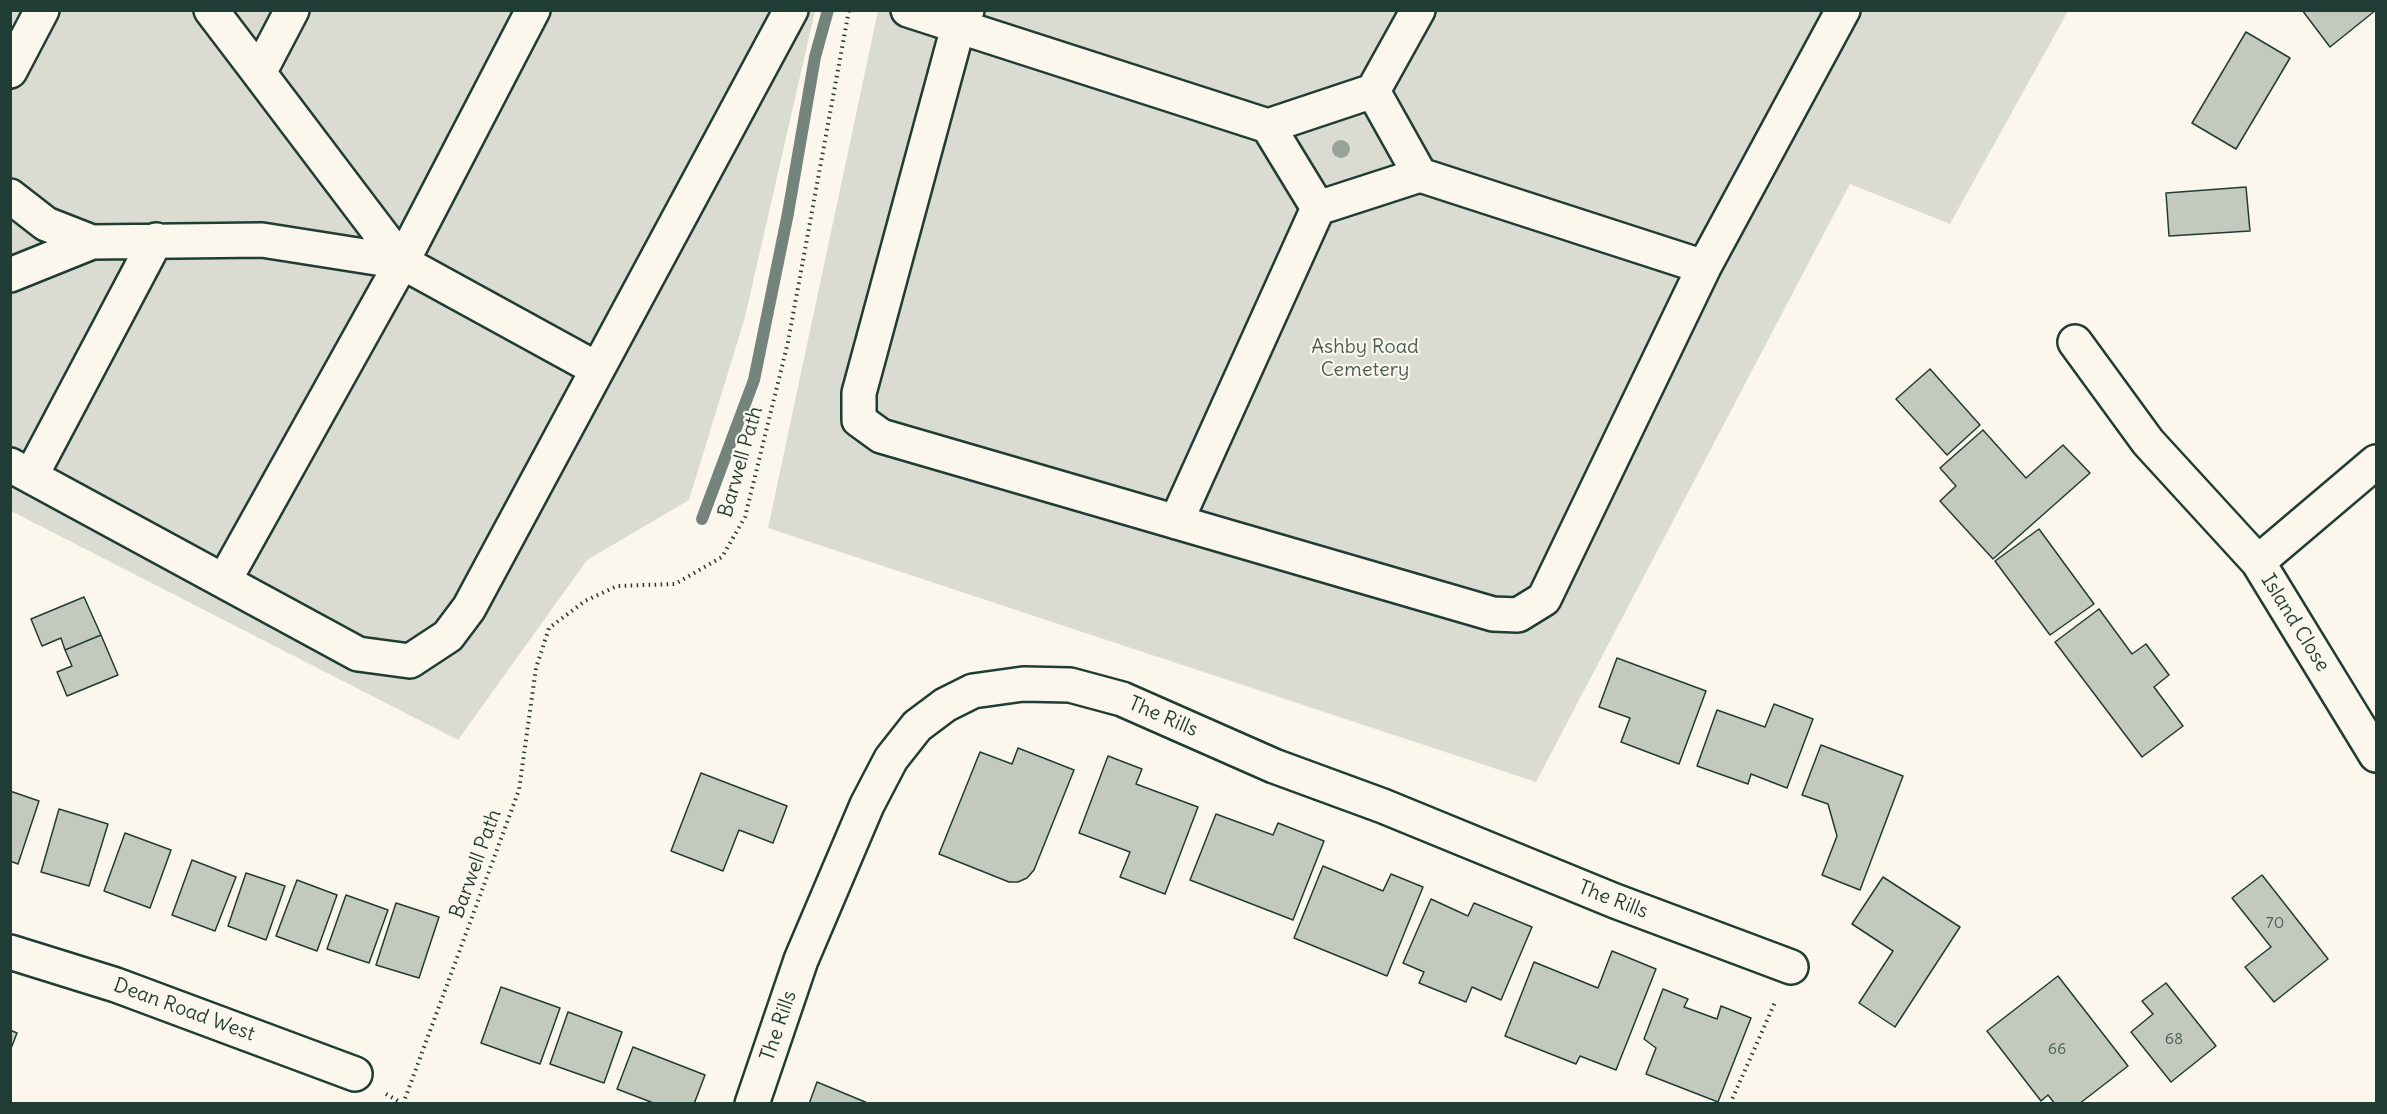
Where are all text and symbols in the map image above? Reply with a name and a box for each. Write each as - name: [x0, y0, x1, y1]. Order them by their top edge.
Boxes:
- park label: Ashby Road Cemetery: [1311, 335, 1419, 382]
- street label: Barwell Path: [714, 404, 768, 520]
- street label: Island Close: [2256, 570, 2334, 676]
- street label: The Rills: [1125, 692, 1201, 742]
- street label: Barwell Path: [445, 806, 507, 922]
- street label: The Rills: [1575, 876, 1651, 924]
- house number: 70: [2266, 913, 2284, 933]
- street label: Dean Road West: [110, 973, 258, 1047]
- street label: The Rills: [756, 988, 802, 1064]
- house number: 68: [2165, 1029, 2183, 1049]
- house number: 66: [2048, 1039, 2066, 1059]

